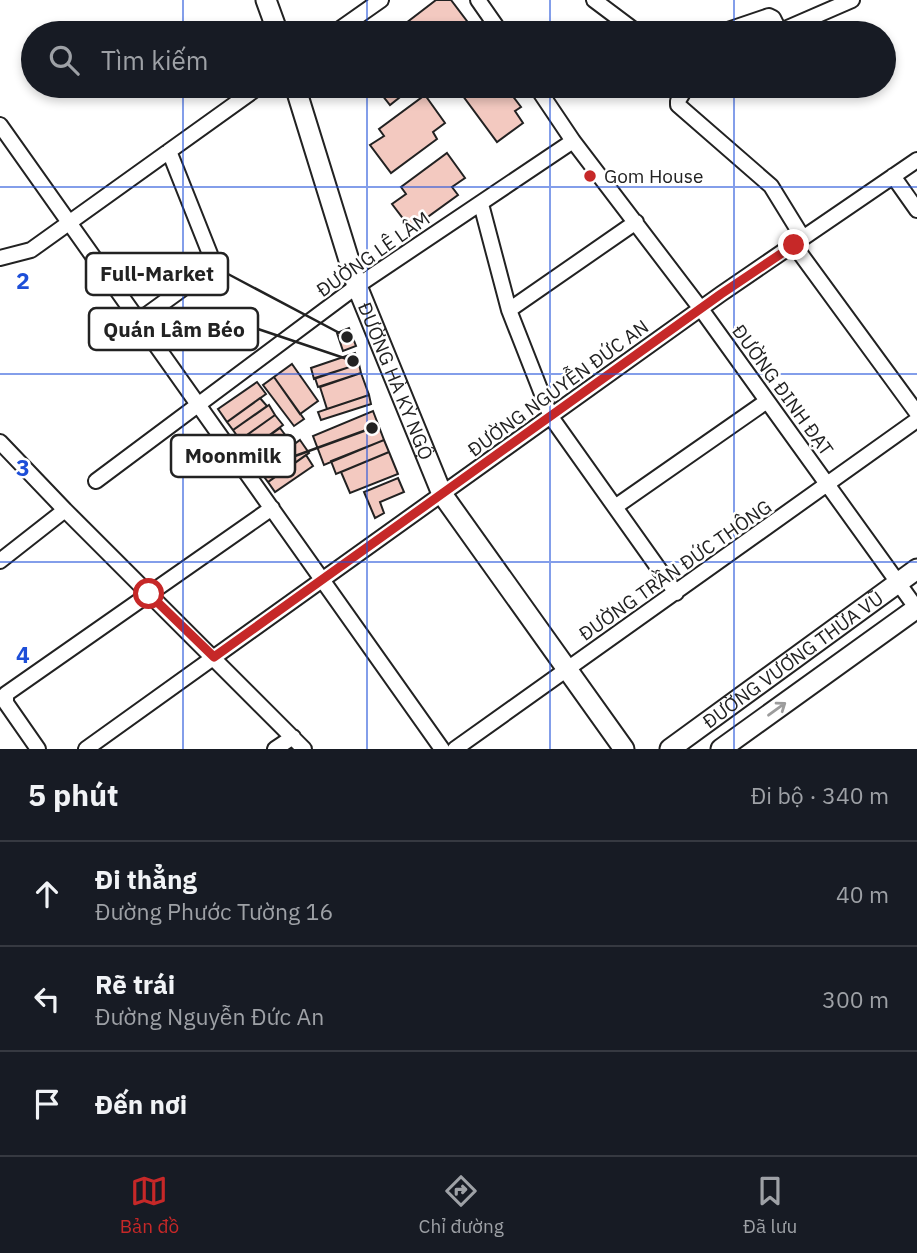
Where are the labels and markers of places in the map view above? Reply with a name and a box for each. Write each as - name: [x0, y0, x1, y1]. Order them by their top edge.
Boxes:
- place label: Gom House: [604, 164, 703, 188]
- marker: Gom House: [582, 168, 598, 184]
- callout: Full-Market: [86, 253, 228, 295]
- callout: Quán Lâm Béo: [89, 308, 258, 350]
- callout: Moonmilk: [171, 435, 295, 477]

